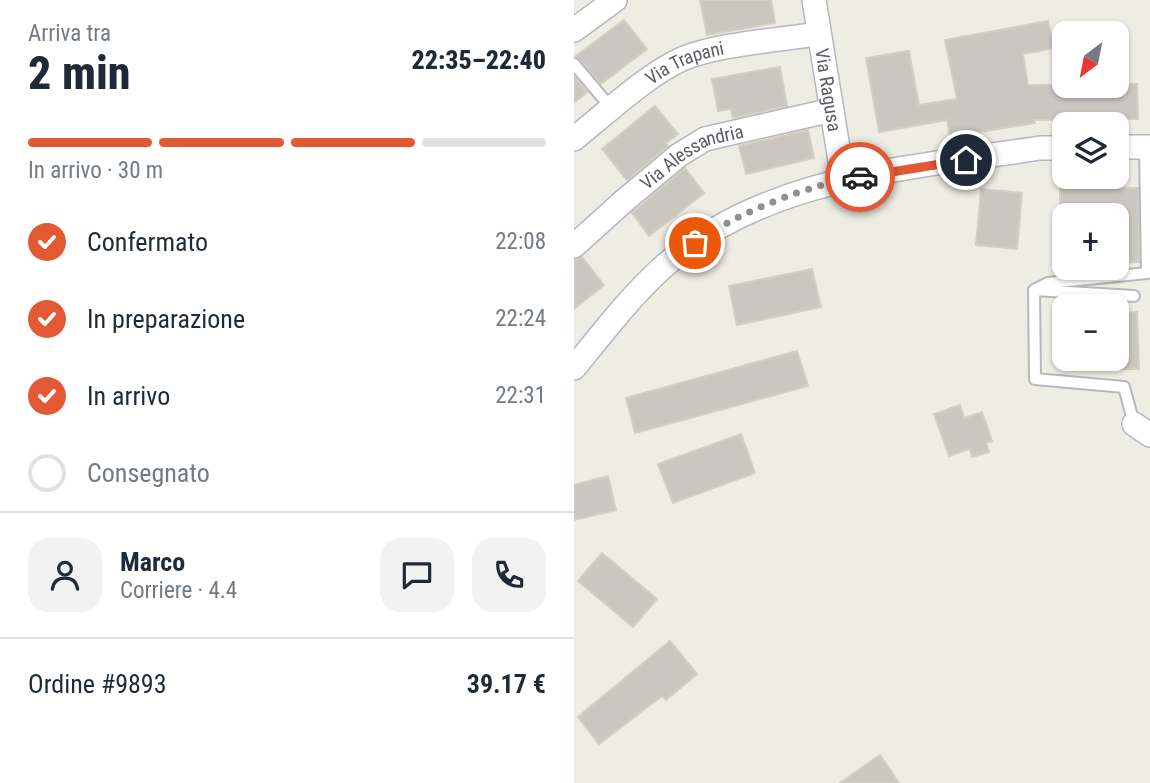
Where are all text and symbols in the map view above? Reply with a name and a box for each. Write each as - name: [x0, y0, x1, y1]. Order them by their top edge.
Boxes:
- text: Arriva tra: [28, 20, 111, 47]
- north arrow: [1052, 21, 1129, 98]
- map controls: [1052, 21, 1129, 371]
- street label: Via Trapani: [641, 36, 726, 89]
- text: 22:35–22:40: [412, 45, 546, 75]
- text: 2 min: [28, 46, 131, 100]
- street label: Via Ragusa: [810, 46, 847, 133]
- button: layers: [1052, 112, 1129, 189]
- street label: Via Alessandria: [635, 119, 746, 194]
- pin: [936, 130, 996, 190]
- icon: home: [947, 141, 985, 179]
- courier: [825, 142, 895, 212]
- text: In arrivo · 30 m: [28, 157, 163, 184]
- icon: car: [841, 158, 879, 196]
- button: +: [1052, 203, 1129, 280]
- pin: [665, 213, 725, 273]
- icon: check: [28, 223, 66, 261]
- icon: bag: [676, 224, 714, 262]
- text: Confermato: [87, 227, 208, 257]
- text: 22:08: [495, 228, 546, 255]
- button: −: [1052, 294, 1129, 371]
- icon: check: [28, 300, 66, 338]
- text: In preparazione: [87, 304, 245, 334]
- text: 22:24: [495, 305, 546, 332]
- icon: check: [28, 377, 66, 415]
- text: In arrivo: [87, 381, 170, 411]
- text: 22:31: [495, 382, 546, 409]
- text: Consegnato: [87, 458, 210, 488]
- button: person: [28, 538, 102, 612]
- button: chat: [380, 538, 454, 612]
- button: phone: [472, 538, 546, 612]
- text: Marco: [120, 547, 185, 577]
- text: Corriere · 4.4: [120, 577, 237, 604]
- text: Ordine #9893: [28, 669, 167, 699]
- text: 39.17 €: [467, 669, 546, 699]

